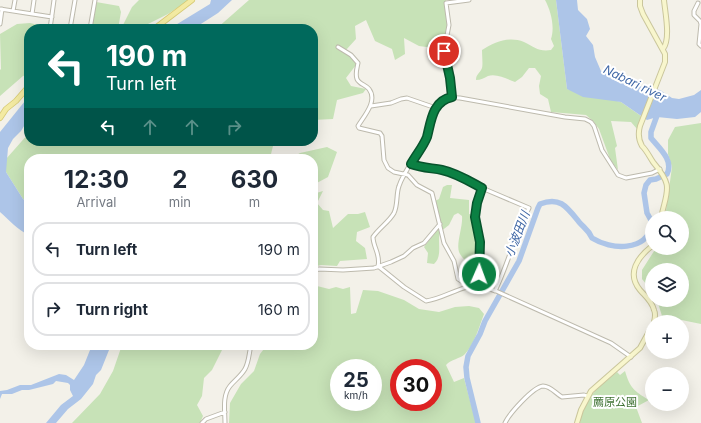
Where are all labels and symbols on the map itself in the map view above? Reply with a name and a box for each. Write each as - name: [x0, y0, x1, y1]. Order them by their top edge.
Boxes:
- pin: [427, 34, 461, 68]
- water label: Nabari river: [601, 61, 669, 105]
- water label: 小波田川: [501, 207, 533, 259]
- position arrow: [458, 253, 500, 295]
- speed limit sign: 30: [390, 359, 442, 411]
- park label: 薦原公園: [593, 395, 637, 409]

